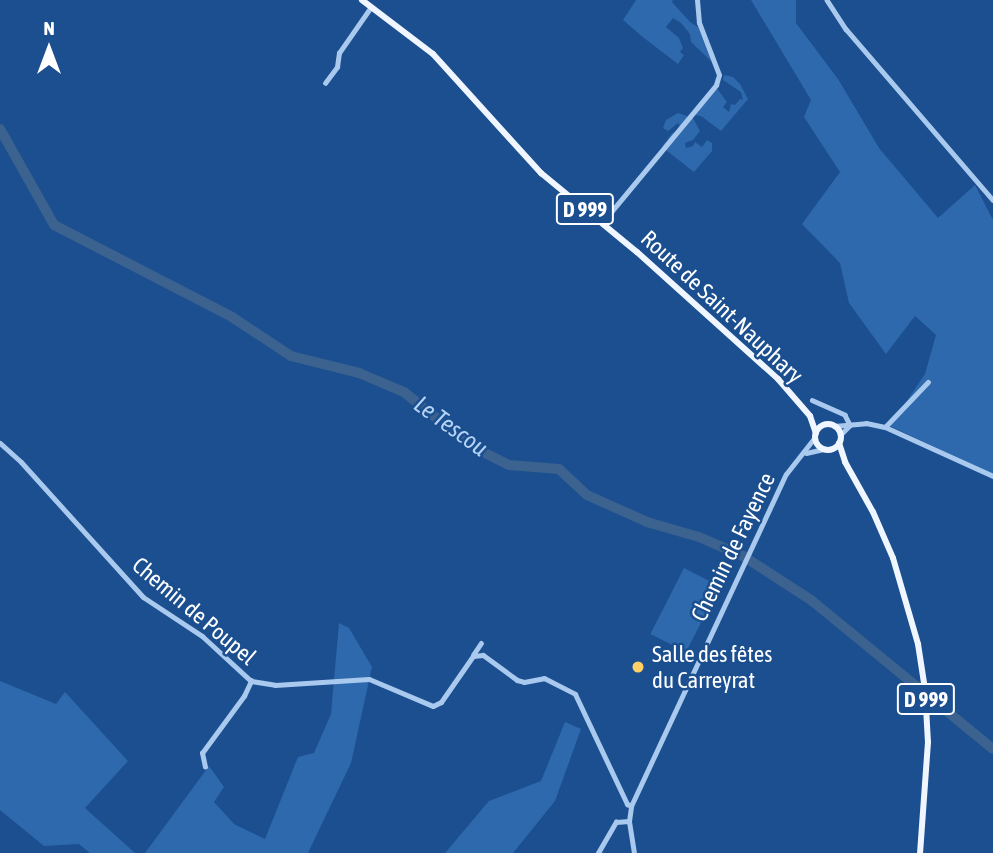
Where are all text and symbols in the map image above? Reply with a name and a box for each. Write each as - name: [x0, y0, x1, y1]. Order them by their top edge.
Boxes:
- north arrow: [14, 14, 84, 84]
- text: N: [43, 17, 55, 39]
- road number: D 999: [555, 192, 615, 227]
- street label: Route de Saint-Nauphary: [635, 225, 809, 389]
- water label: Le Tescou: [409, 390, 493, 462]
- street label: Chemin de Fayence: [685, 468, 781, 626]
- street label: Chemin de Poupel: [127, 551, 261, 671]
- place label: Salle des fêtes du Carreyrat: [652, 640, 772, 694]
- marker: Salle des fêtes du Carreyrat: [630, 659, 646, 675]
- road number: D 999: [896, 682, 956, 716]

